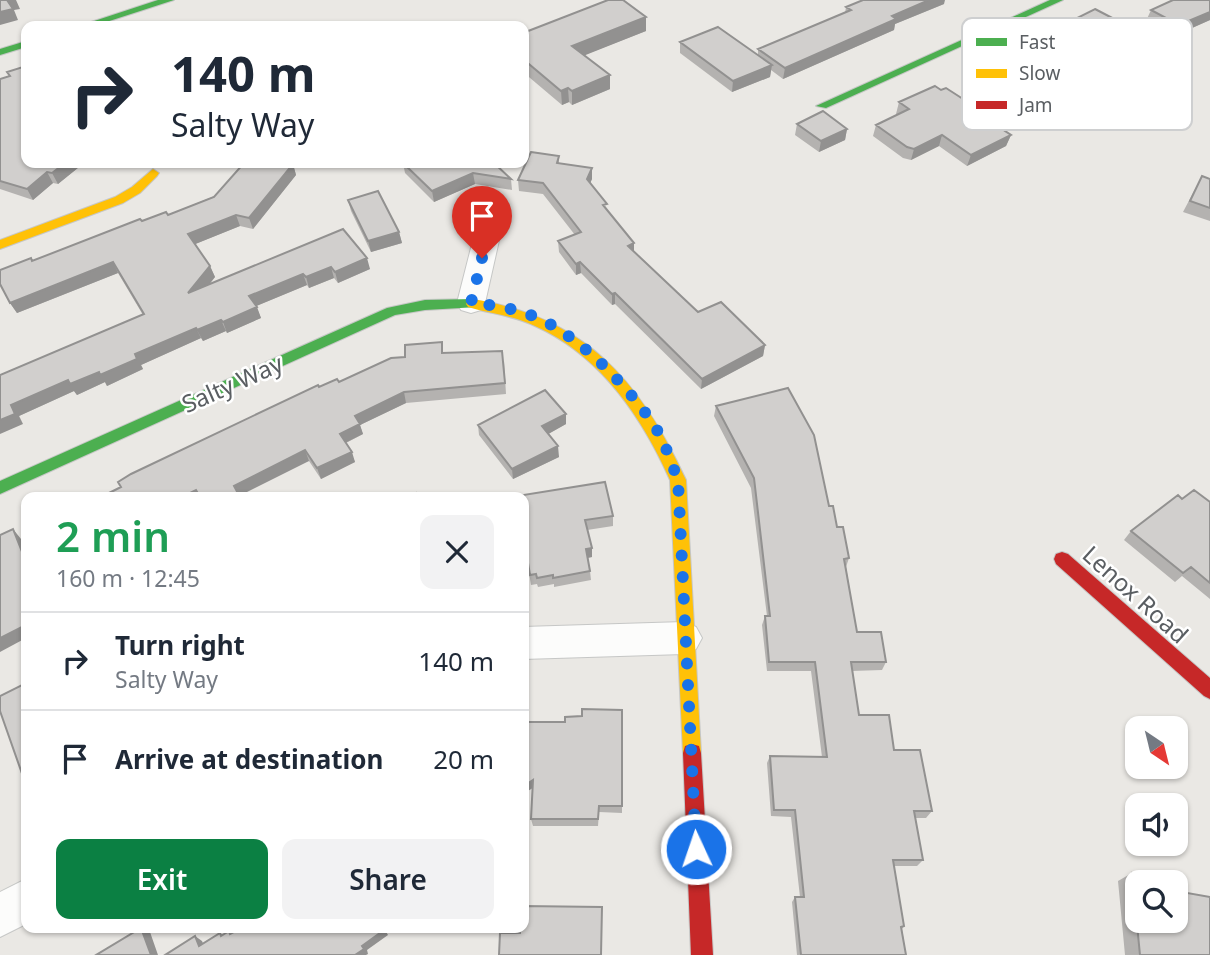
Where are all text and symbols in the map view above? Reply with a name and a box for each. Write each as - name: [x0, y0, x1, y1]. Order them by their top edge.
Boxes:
- legend: [962, 18, 1192, 130]
- text: Fast: [1019, 29, 1056, 55]
- text: 140 m: [171, 40, 316, 106]
- icon: right: [56, 49, 147, 140]
- text: Slow: [1019, 60, 1060, 86]
- text: Jam: [1017, 92, 1053, 118]
- text: Salty Way: [171, 103, 314, 146]
- pin: [452, 186, 512, 258]
- icon: arrive: [463, 197, 501, 235]
- street label: Salty Way: [176, 346, 289, 420]
- text: 2 min: [56, 507, 170, 564]
- button: close: [420, 515, 494, 589]
- street label: Lenox Road: [1076, 538, 1196, 650]
- text: 160 m · 12:45: [56, 562, 200, 594]
- text: Turn right: [115, 627, 245, 663]
- icon: right: [56, 642, 94, 680]
- text: 140 m: [418, 643, 494, 679]
- text: Salty Way: [115, 663, 218, 695]
- north arrow: [1125, 716, 1188, 779]
- map controls: [1125, 716, 1188, 933]
- icon: arrive: [56, 740, 94, 778]
- text: Arrive at destination: [115, 741, 384, 777]
- text: 20 m: [433, 741, 494, 777]
- button: sound: [1125, 793, 1188, 856]
- position arrow: [659, 812, 733, 886]
- button: Exit: [56, 839, 268, 919]
- button: Share: [282, 839, 494, 919]
- button: search: [1125, 870, 1188, 933]

